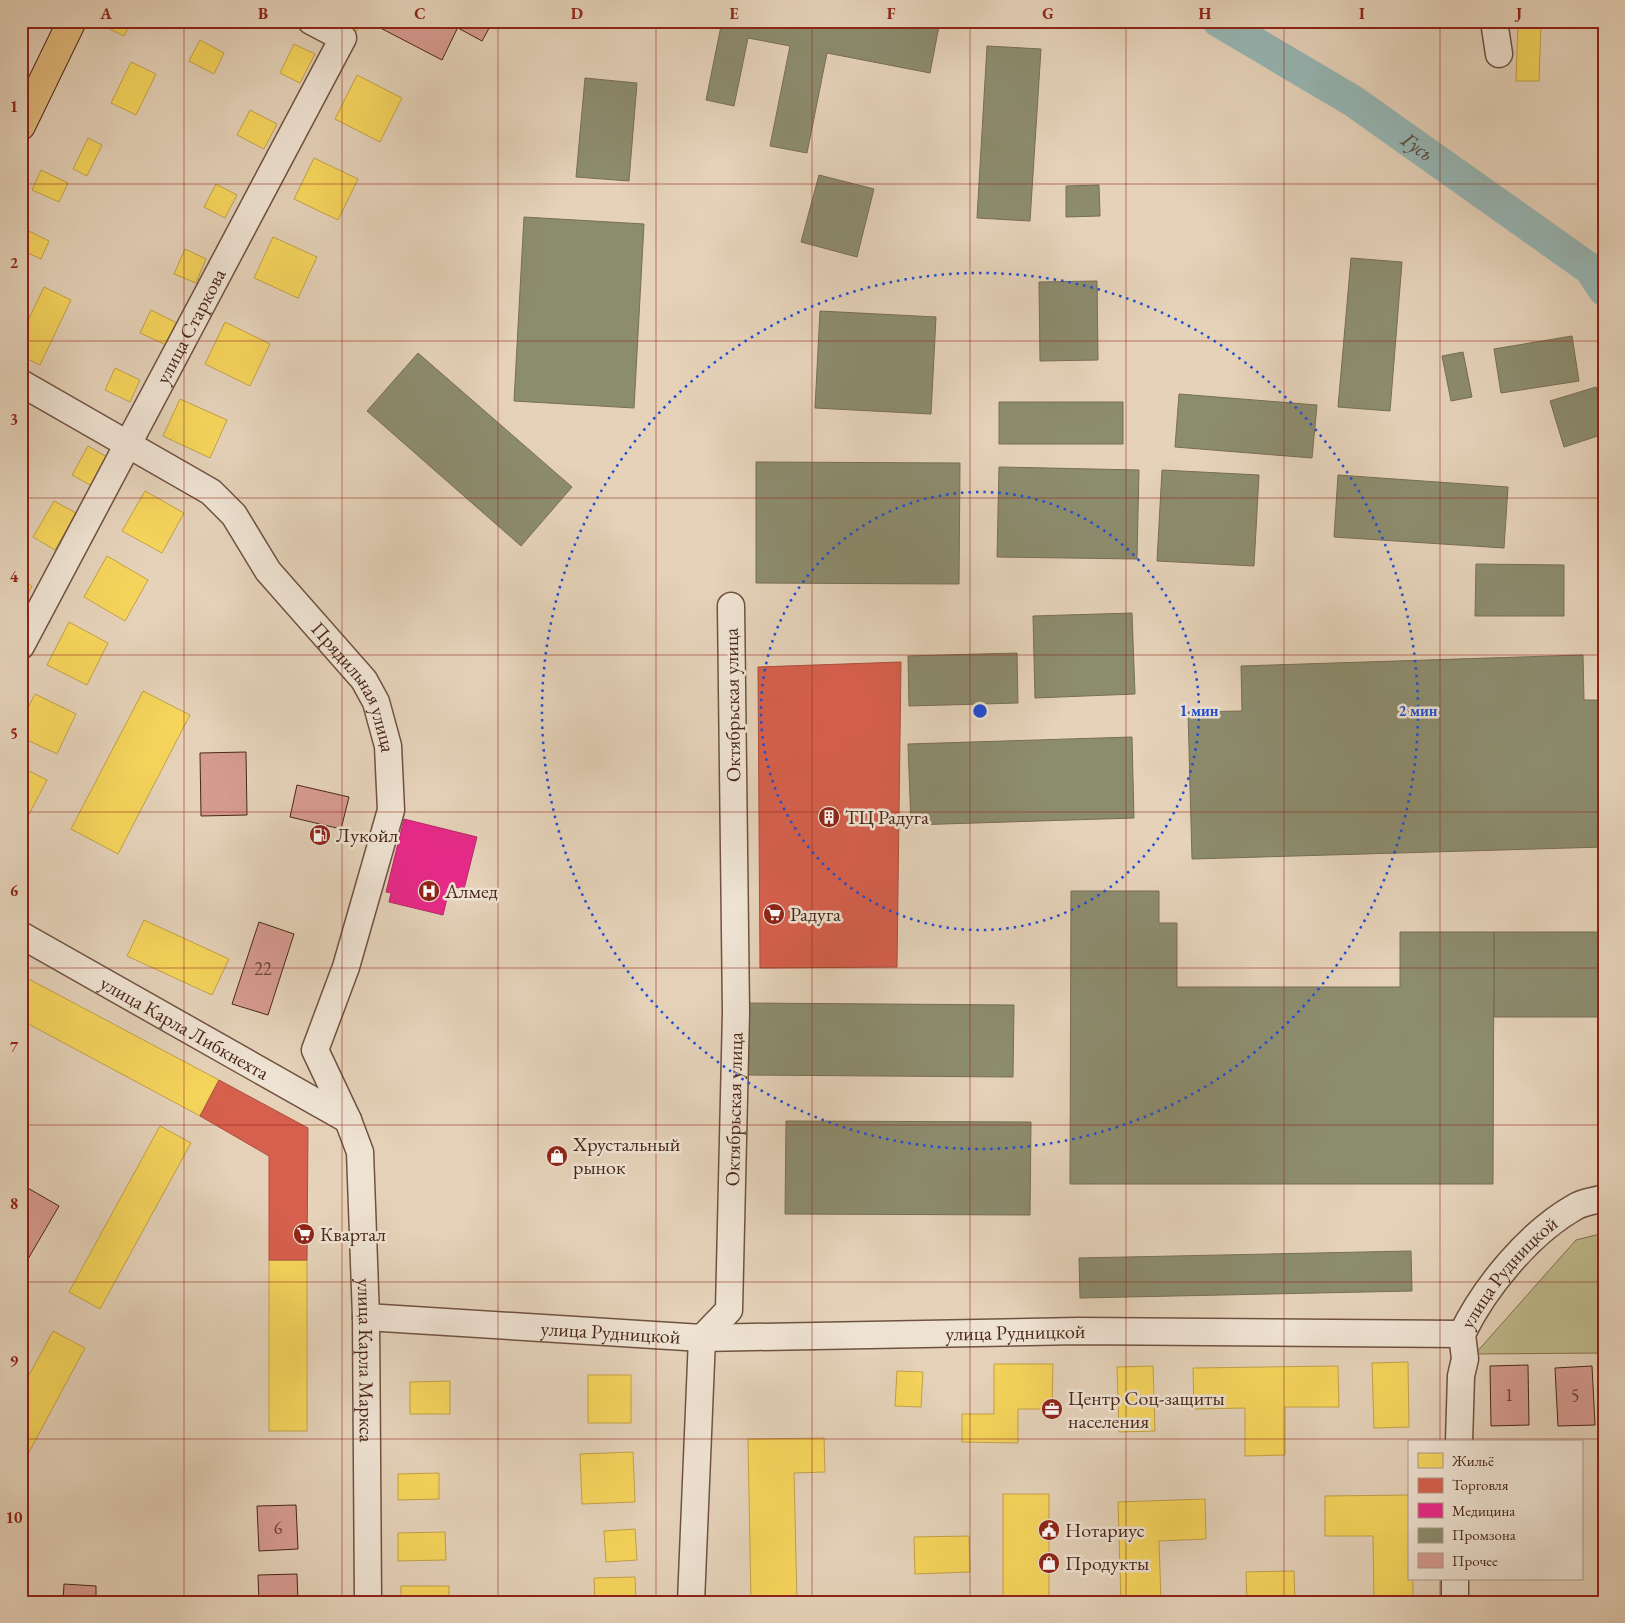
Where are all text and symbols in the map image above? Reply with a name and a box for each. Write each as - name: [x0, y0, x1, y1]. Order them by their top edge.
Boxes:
- text: A: [99, 3, 112, 24]
- text: B: [258, 3, 268, 24]
- text: C: [414, 3, 426, 24]
- text: D: [571, 3, 583, 24]
- text: E: [729, 3, 739, 24]
- text: F: [887, 3, 896, 24]
- text: G: [1042, 3, 1054, 24]
- text: H: [1199, 3, 1212, 24]
- text: I: [1359, 3, 1365, 24]
- text: J: [1514, 3, 1522, 24]
- text: 1: [10, 96, 18, 117]
- water label: Гусь: [1396, 125, 1439, 167]
- text: 2: [10, 252, 19, 273]
- street label: улица Старкова: [149, 264, 232, 388]
- text: 3: [10, 409, 18, 430]
- text: 4: [10, 566, 19, 587]
- street label: Прядильная улица: [306, 616, 401, 753]
- street label: Октябрьская улица: [718, 628, 746, 782]
- text: 1 мин: [1179, 701, 1219, 720]
- text: 2 мин: [1398, 701, 1438, 720]
- centre of rings: [971, 702, 989, 720]
- text: 5: [10, 723, 18, 744]
- place label: ТЦ Радуга: [845, 804, 929, 830]
- building icon: ТЦ Радуга: [817, 805, 841, 829]
- place label: Лукойл: [336, 822, 399, 848]
- fuel station icon: Лукойл: [308, 823, 332, 847]
- place label: Алмед: [444, 878, 498, 904]
- hospital icon: Алмед: [417, 879, 441, 903]
- text: 6: [10, 880, 19, 901]
- place label: Радуга: [790, 901, 841, 927]
- supermarket icon: Радуга: [762, 902, 786, 926]
- house number: 22: [254, 957, 272, 980]
- street label: улица Карла Либкнехта: [96, 969, 274, 1086]
- street label: Октябрьская улица: [719, 1032, 749, 1187]
- text: 7: [10, 1036, 19, 1057]
- place label: Хрустальный рынок: [572, 1131, 681, 1180]
- shop icon: Хрустальный рынок: [545, 1144, 569, 1168]
- text: 8: [10, 1193, 18, 1214]
- street label: улица Рудницкой: [1454, 1210, 1563, 1333]
- place label: Квартал: [320, 1221, 386, 1247]
- supermarket icon: Квартал: [292, 1222, 316, 1246]
- street label: улица Карла Маркса: [352, 1278, 380, 1443]
- street label: улица Рудницкой: [540, 1315, 682, 1350]
- street label: улица Рудницкой: [945, 1318, 1086, 1346]
- text: 9: [10, 1350, 19, 1371]
- house number: 1: [1505, 1383, 1513, 1406]
- house number: 5: [1571, 1384, 1579, 1407]
- place label: Центр Соц-защиты населения: [1068, 1385, 1225, 1434]
- office icon: Центр Соц-защиты населения: [1040, 1397, 1064, 1421]
- legend: [1408, 1440, 1582, 1580]
- text: Жильё: [1451, 1451, 1494, 1470]
- text: Торговля: [1452, 1475, 1509, 1494]
- text: Медицина: [1452, 1501, 1515, 1520]
- text: 10: [6, 1507, 23, 1528]
- house number: 6: [274, 1516, 283, 1539]
- place label: Нотариус: [1065, 1517, 1145, 1543]
- public building icon: Нотариус: [1037, 1518, 1061, 1542]
- text: Промзона: [1452, 1525, 1516, 1544]
- place label: Продукты: [1065, 1550, 1149, 1576]
- shop icon: Продукты: [1037, 1551, 1061, 1575]
- text: Прочее: [1452, 1551, 1498, 1570]

